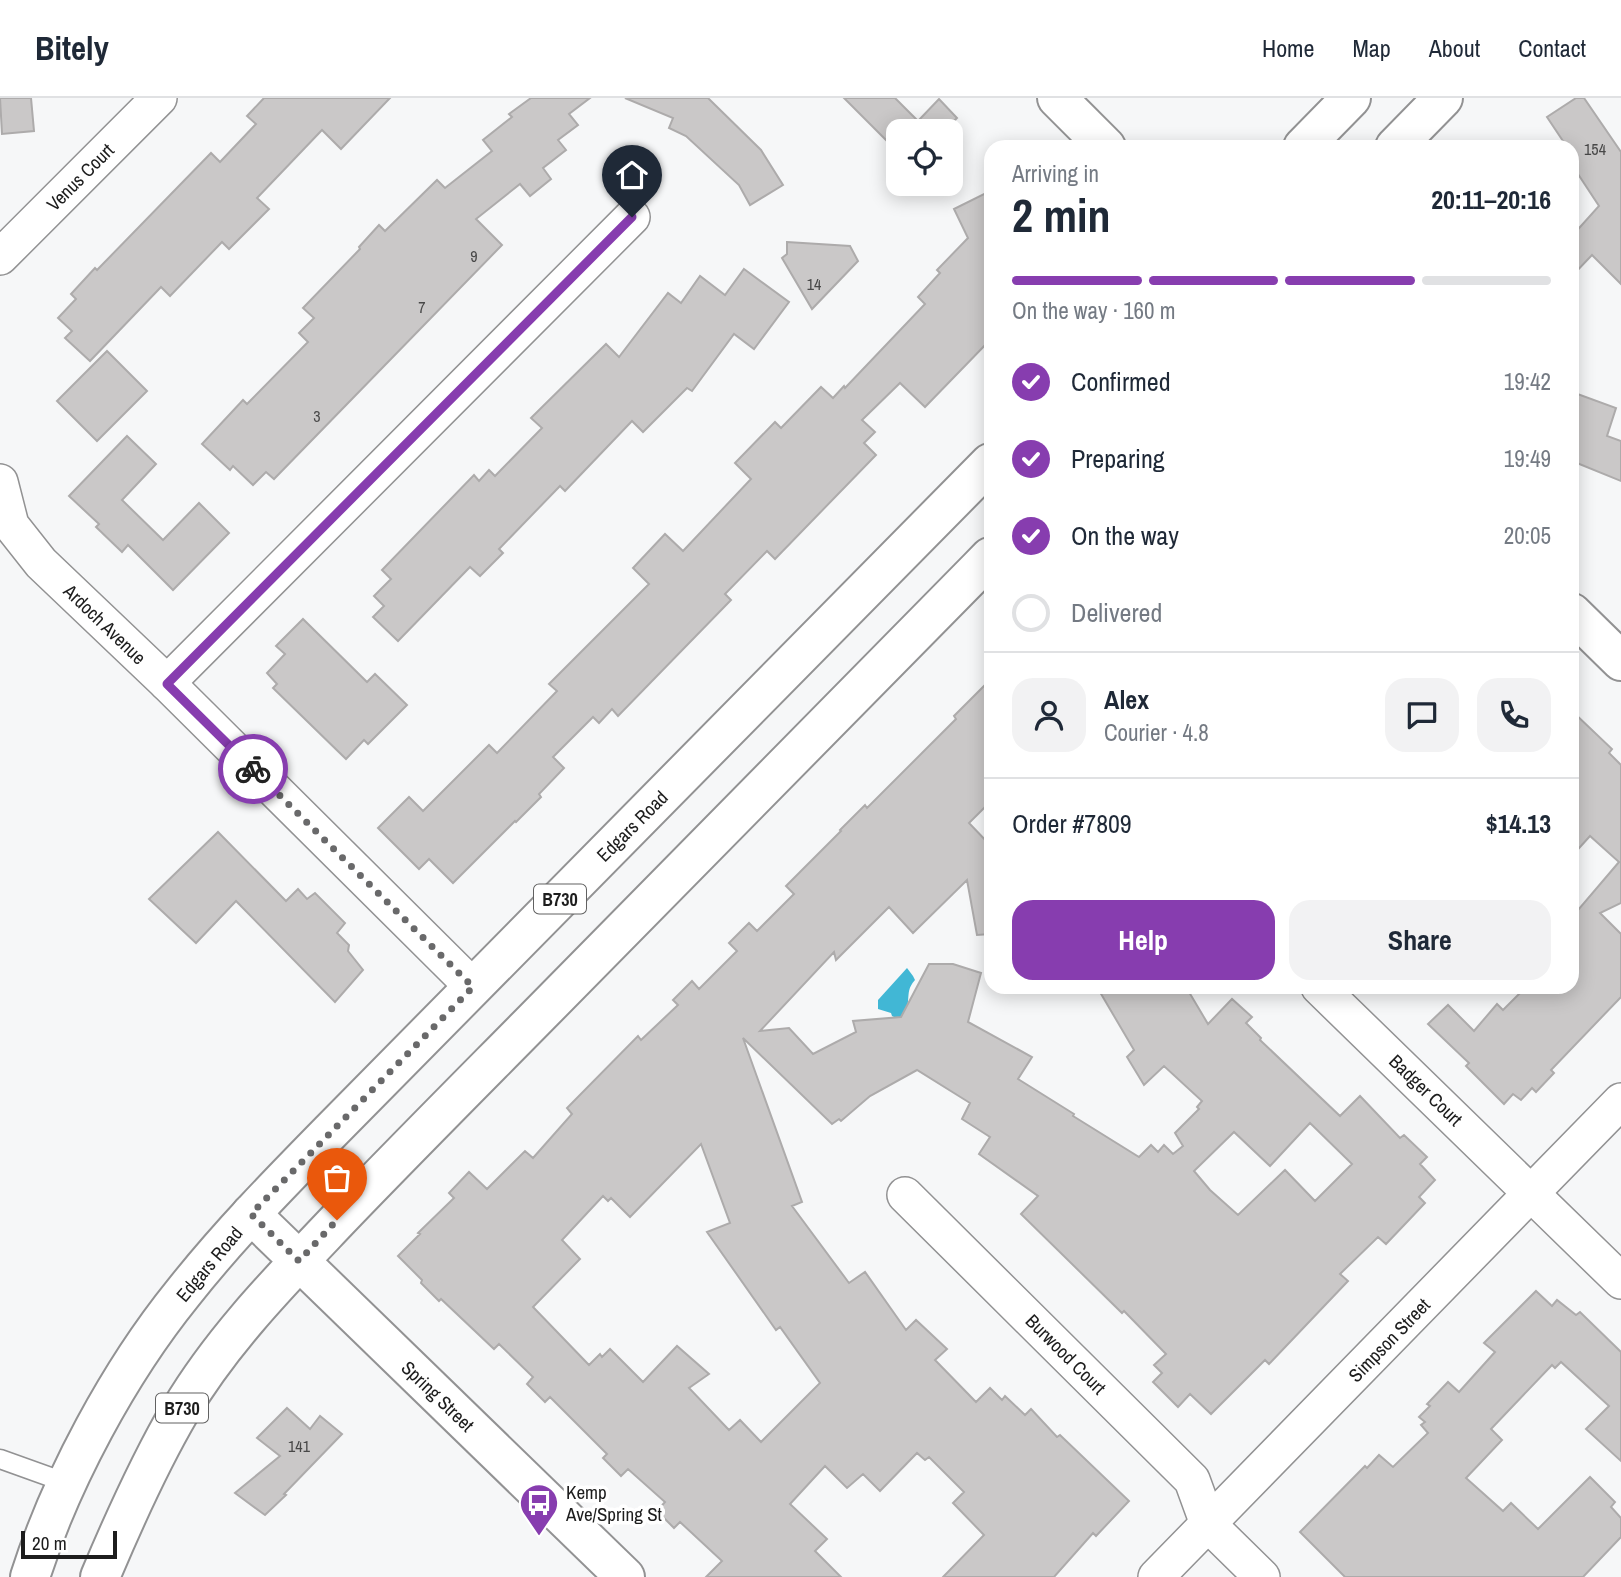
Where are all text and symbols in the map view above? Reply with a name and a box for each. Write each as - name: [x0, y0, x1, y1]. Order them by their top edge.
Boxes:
- text: Bitely: [35, 26, 109, 70]
- text: Home: [1262, 32, 1314, 64]
- text: Map: [1352, 32, 1391, 64]
- text: About: [1429, 32, 1480, 64]
- text: Contact: [1518, 32, 1586, 64]
- map controls: [886, 119, 963, 196]
- button: locate: [886, 119, 963, 196]
- street label: Venus Court: [40, 137, 120, 217]
- house number: 154: [1584, 138, 1606, 160]
- pin: [602, 145, 662, 217]
- icon: home: [613, 156, 651, 194]
- text: Arriving in: [1012, 158, 1099, 189]
- text: 20:11–20:16: [1431, 182, 1551, 217]
- text: 2 min: [1012, 184, 1111, 246]
- house number: 9: [470, 245, 478, 267]
- house number: 14: [807, 273, 821, 295]
- text: On the way · 160 m: [1012, 295, 1176, 326]
- house number: 7: [418, 296, 426, 318]
- icon: check: [1012, 363, 1050, 401]
- text: Confirmed: [1071, 364, 1171, 399]
- text: 19:42: [1504, 366, 1551, 397]
- house number: 3: [313, 405, 321, 427]
- icon: check: [1012, 440, 1050, 478]
- text: Preparing: [1071, 441, 1165, 476]
- text: 19:49: [1504, 443, 1551, 474]
- icon: check: [1012, 517, 1050, 555]
- text: On the way: [1071, 518, 1179, 553]
- text: 20:05: [1504, 520, 1551, 551]
- street label: Ardoch Avenue: [57, 577, 152, 670]
- text: Delivered: [1071, 595, 1162, 630]
- button: person: [1012, 678, 1086, 752]
- button: chat: [1385, 678, 1459, 752]
- button: phone: [1477, 678, 1551, 752]
- text: Alex: [1104, 682, 1149, 717]
- text: Courier · 4.8: [1104, 717, 1209, 748]
- courier: [218, 734, 288, 804]
- icon: bike: [234, 750, 272, 788]
- street label: Edgars Road: [591, 785, 673, 867]
- text: Order #7809: [1012, 806, 1132, 841]
- text: $14.13: [1486, 806, 1551, 841]
- road number: B730: [534, 884, 586, 914]
- button: Help: [1012, 900, 1275, 980]
- button: Share: [1289, 900, 1551, 980]
- street label: Badger Court: [1384, 1048, 1469, 1132]
- pin: [307, 1148, 367, 1220]
- icon: bag: [318, 1159, 356, 1197]
- street label: Edgars Road: [170, 1221, 248, 1307]
- street label: Simpson Street: [1342, 1292, 1436, 1388]
- street label: Burwood Court: [1020, 1308, 1112, 1400]
- street label: Spring Street: [396, 1355, 481, 1438]
- road number: B730: [156, 1394, 208, 1422]
- house number: 141: [288, 1435, 311, 1457]
- place label: Kemp Ave/Spring St: [565, 1479, 663, 1527]
- bus stop icon: Kemp Ave/Spring St: [518, 1482, 560, 1537]
- scale bar: [21, 1528, 117, 1560]
- text: 20 m: [32, 1530, 67, 1556]

